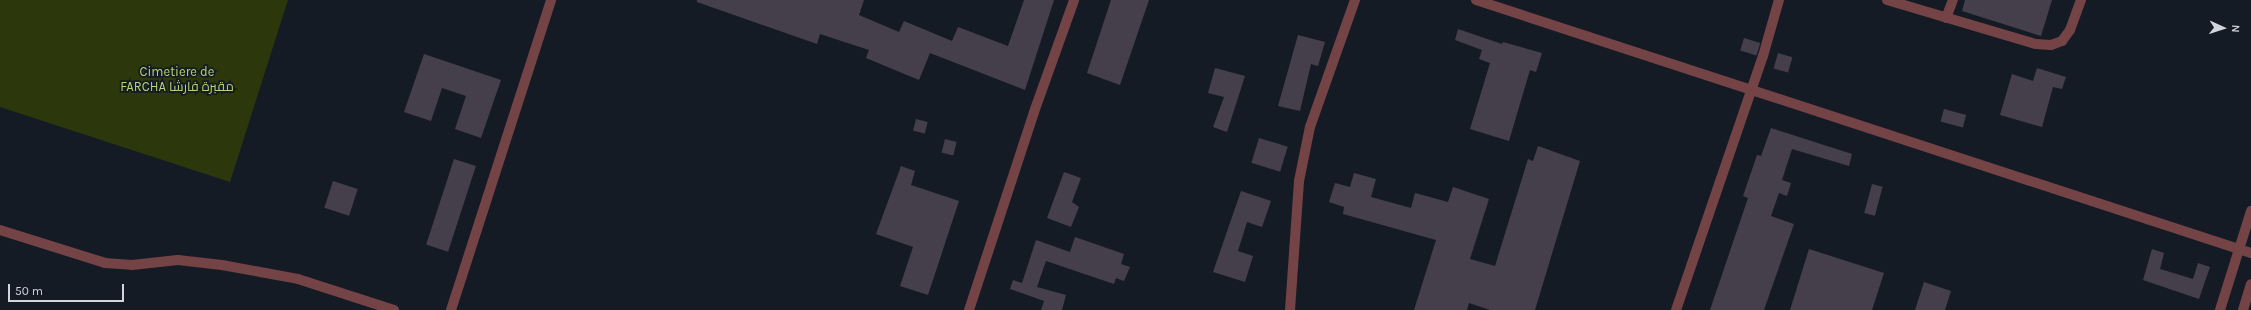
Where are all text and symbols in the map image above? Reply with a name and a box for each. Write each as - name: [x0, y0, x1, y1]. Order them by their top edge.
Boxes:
- north arrow: [2203, 8, 2243, 48]
- text: N: [2229, 24, 2242, 33]
- park label: Cimetiere de FARCHA مقبرة فارشا: [120, 65, 234, 96]
- scale bar: [10, 276, 126, 302]
- text: 50 m: [15, 284, 43, 298]

